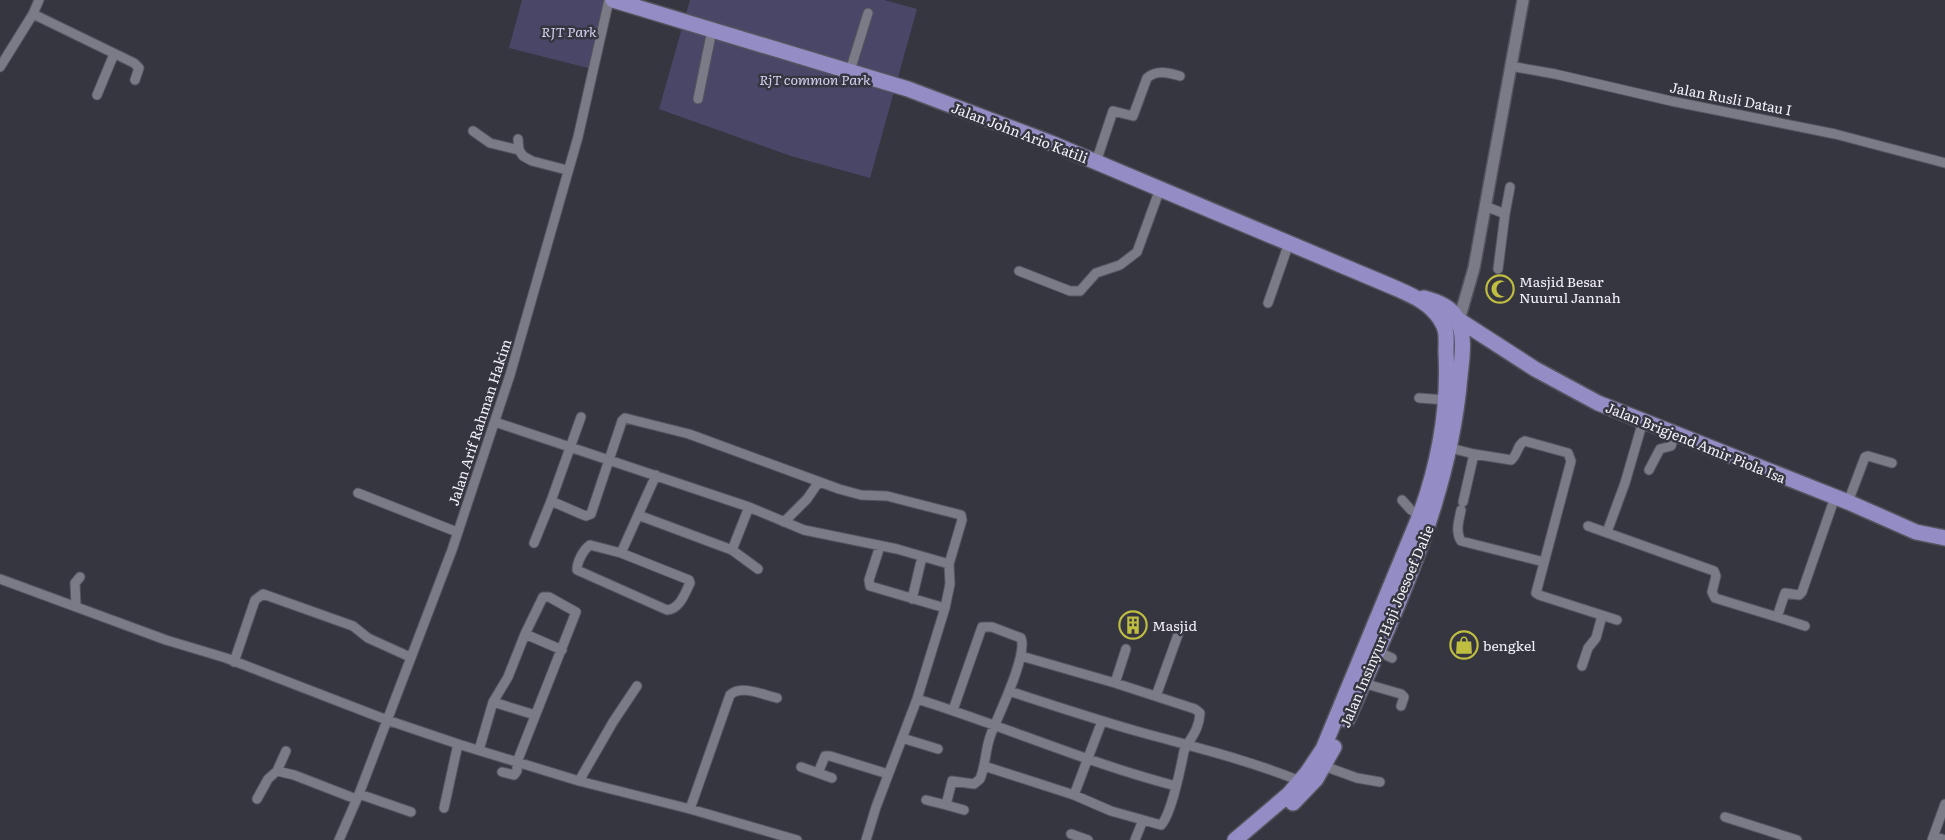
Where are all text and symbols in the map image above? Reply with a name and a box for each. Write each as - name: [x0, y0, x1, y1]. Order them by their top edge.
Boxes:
- park label: RJT Park: [541, 21, 597, 41]
- park label: RjT common Park: [759, 69, 871, 89]
- street label: Jalan Rusli Datau I: [1668, 76, 1794, 120]
- street label: Jalan John Ario Katili: [949, 97, 1091, 167]
- place label: Masjid Besar Nuurul Jannah: [1519, 271, 1621, 307]
- mosque icon: Masjid Besar Nuurul Jannah: [1485, 274, 1515, 304]
- street label: Jalan Arif Rahman Hakim: [443, 336, 516, 508]
- street label: Jalan Brigjend Amir Piola Isa: [1603, 397, 1789, 488]
- street label: Jalan Insinyur Haji Joesoef Dalie: [1334, 522, 1438, 730]
- building icon: Masjid: [1118, 610, 1148, 640]
- place label: Masjid: [1152, 615, 1197, 635]
- shop icon: bengkel: [1449, 630, 1479, 660]
- place label: bengkel: [1483, 635, 1536, 655]

